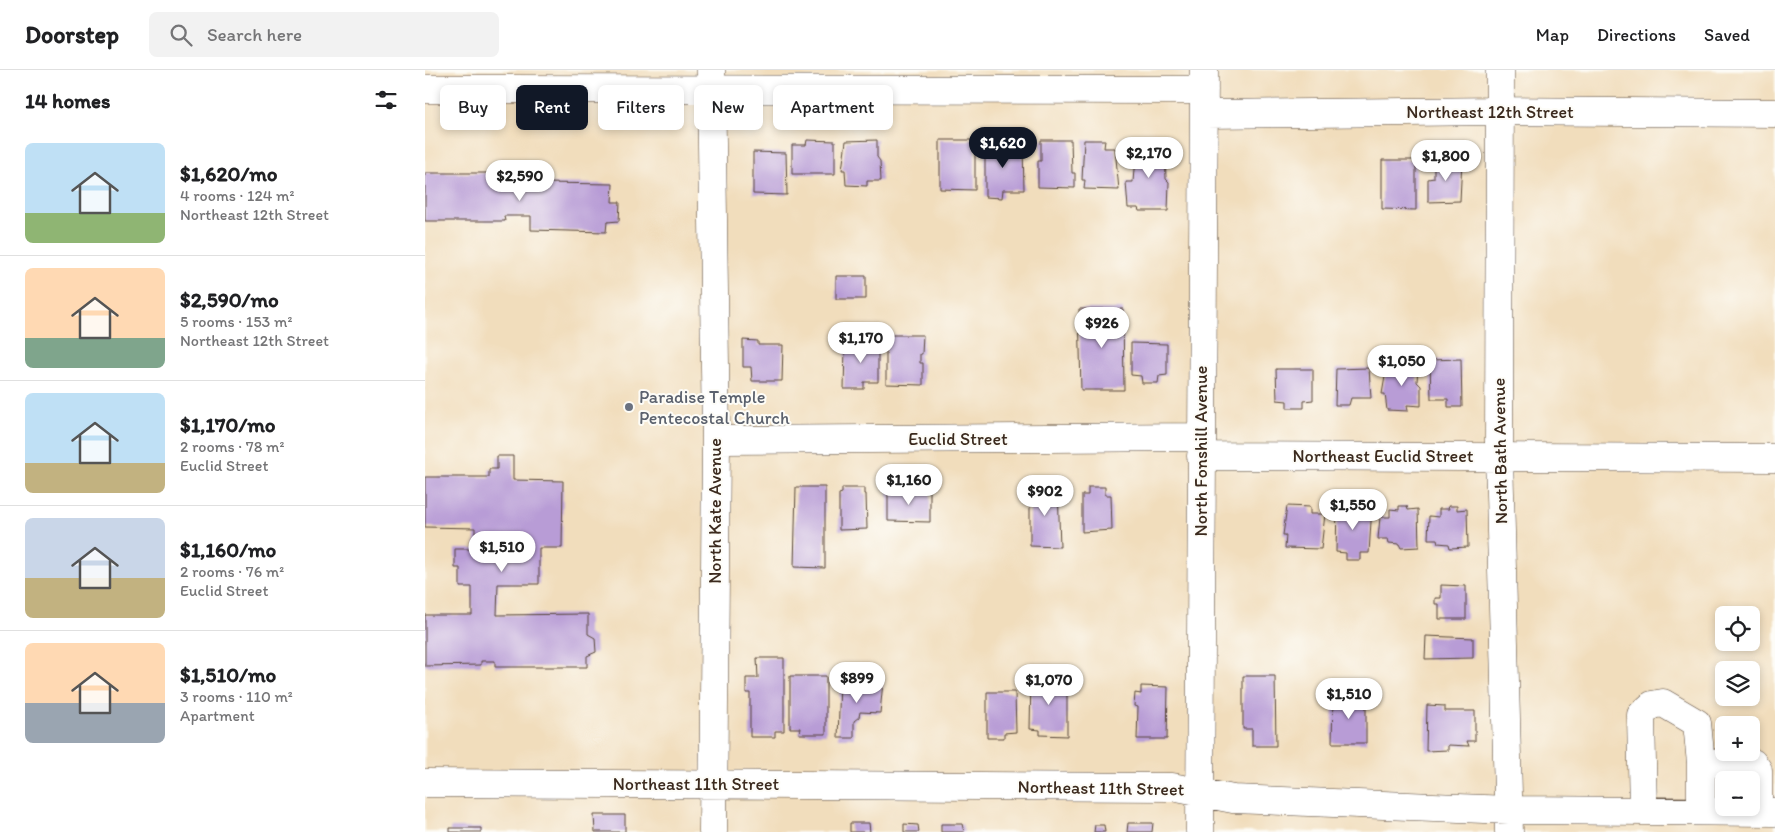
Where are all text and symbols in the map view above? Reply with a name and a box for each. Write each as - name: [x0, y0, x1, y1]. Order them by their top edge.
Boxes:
- search box: [149, 12, 499, 57]
- text: Doorstep: [25, 20, 119, 49]
- icon: search: [167, 21, 195, 49]
- text: Search here: [207, 23, 302, 46]
- text: Map: [1536, 24, 1569, 46]
- text: Directions: [1597, 24, 1676, 46]
- text: Saved: [1704, 24, 1750, 46]
- chip: Buy: [440, 85, 506, 130]
- chip: Rent: [516, 85, 588, 130]
- chip: Filters: [598, 85, 684, 130]
- chip: New: [694, 85, 763, 130]
- chip: Apartment: [773, 85, 893, 130]
- icon: filters: [372, 86, 400, 114]
- text: 14 homes: [25, 88, 110, 113]
- street label: Northeast 12th Street: [1406, 101, 1574, 123]
- pin: $1,620: [962, 126, 1044, 169]
- text: $1,620: [980, 133, 1026, 152]
- pin: $2,170: [1108, 136, 1190, 179]
- pin: $1,800: [1405, 140, 1487, 182]
- text: $2,170: [1126, 143, 1172, 162]
- text: $1,800: [1422, 146, 1470, 165]
- pin: $2,590: [479, 160, 561, 202]
- text: $1,620/mo: [180, 161, 278, 186]
- icon: home: [65, 163, 125, 223]
- text: $2,590: [497, 166, 543, 185]
- text: 4 rooms · 124 m²: [180, 186, 295, 205]
- text: Northeast 12th Street: [180, 205, 329, 224]
- text: $2,590/mo: [180, 287, 279, 312]
- icon: home: [65, 288, 125, 348]
- pin: $926: [1072, 306, 1132, 349]
- text: 5 rooms · 153 m²: [180, 312, 292, 331]
- text: $926: [1085, 313, 1119, 332]
- pin: $1,170: [820, 322, 902, 364]
- text: $1,170: [839, 328, 883, 347]
- text: Northeast 12th Street: [180, 331, 329, 350]
- pin: $1,050: [1361, 344, 1443, 387]
- text: $1,050: [1378, 351, 1426, 370]
- street label: North Fonshill Avenue: [1190, 365, 1212, 537]
- street label: North Bath Avenue: [1488, 378, 1512, 524]
- place label: Paradise Temple Pentecostal Church: [639, 386, 790, 429]
- marker: Paradise Temple Pentecostal Church: [623, 401, 635, 413]
- text: $1,170/mo: [180, 412, 276, 437]
- icon: home: [65, 413, 125, 473]
- street label: Euclid Street: [908, 428, 1008, 450]
- text: 2 rooms · 78 m²: [180, 437, 285, 456]
- street label: North Kate Avenue: [704, 438, 726, 584]
- street label: Northeast Euclid Street: [1292, 445, 1474, 467]
- text: Euclid Street: [180, 456, 268, 475]
- pin: $1,160: [868, 464, 950, 506]
- text: $1,160: [886, 470, 932, 489]
- pin: $902: [1015, 474, 1075, 517]
- text: $902: [1028, 481, 1062, 500]
- pin: $1,550: [1312, 488, 1394, 531]
- text: $1,550: [1330, 495, 1376, 514]
- pin: $1,510: [461, 530, 543, 573]
- text: $1,160/mo: [180, 537, 276, 562]
- text: $1,510: [479, 537, 525, 556]
- icon: home: [65, 538, 125, 598]
- text: 2 rooms · 76 m²: [180, 562, 284, 581]
- text: Euclid Street: [180, 581, 268, 600]
- map controls: [1715, 606, 1760, 816]
- button: locate: [1715, 606, 1760, 651]
- button: layers: [1715, 661, 1760, 706]
- text: $1,510/mo: [180, 662, 276, 687]
- pin: $899: [827, 662, 887, 704]
- icon: home: [65, 663, 125, 723]
- pin: $1,070: [1008, 664, 1090, 706]
- text: $899: [840, 668, 874, 687]
- text: $1,070: [1026, 670, 1072, 689]
- pin: $1,510: [1308, 678, 1390, 720]
- text: $1,510: [1326, 684, 1372, 703]
- text: 3 rooms · 110 m²: [180, 687, 293, 706]
- text: Apartment: [180, 706, 255, 725]
- button: +: [1715, 716, 1760, 761]
- button: −: [1715, 771, 1760, 816]
- street label: Northeast 11th Street: [613, 773, 780, 795]
- street label: Northeast 11th Street: [1018, 776, 1185, 800]

